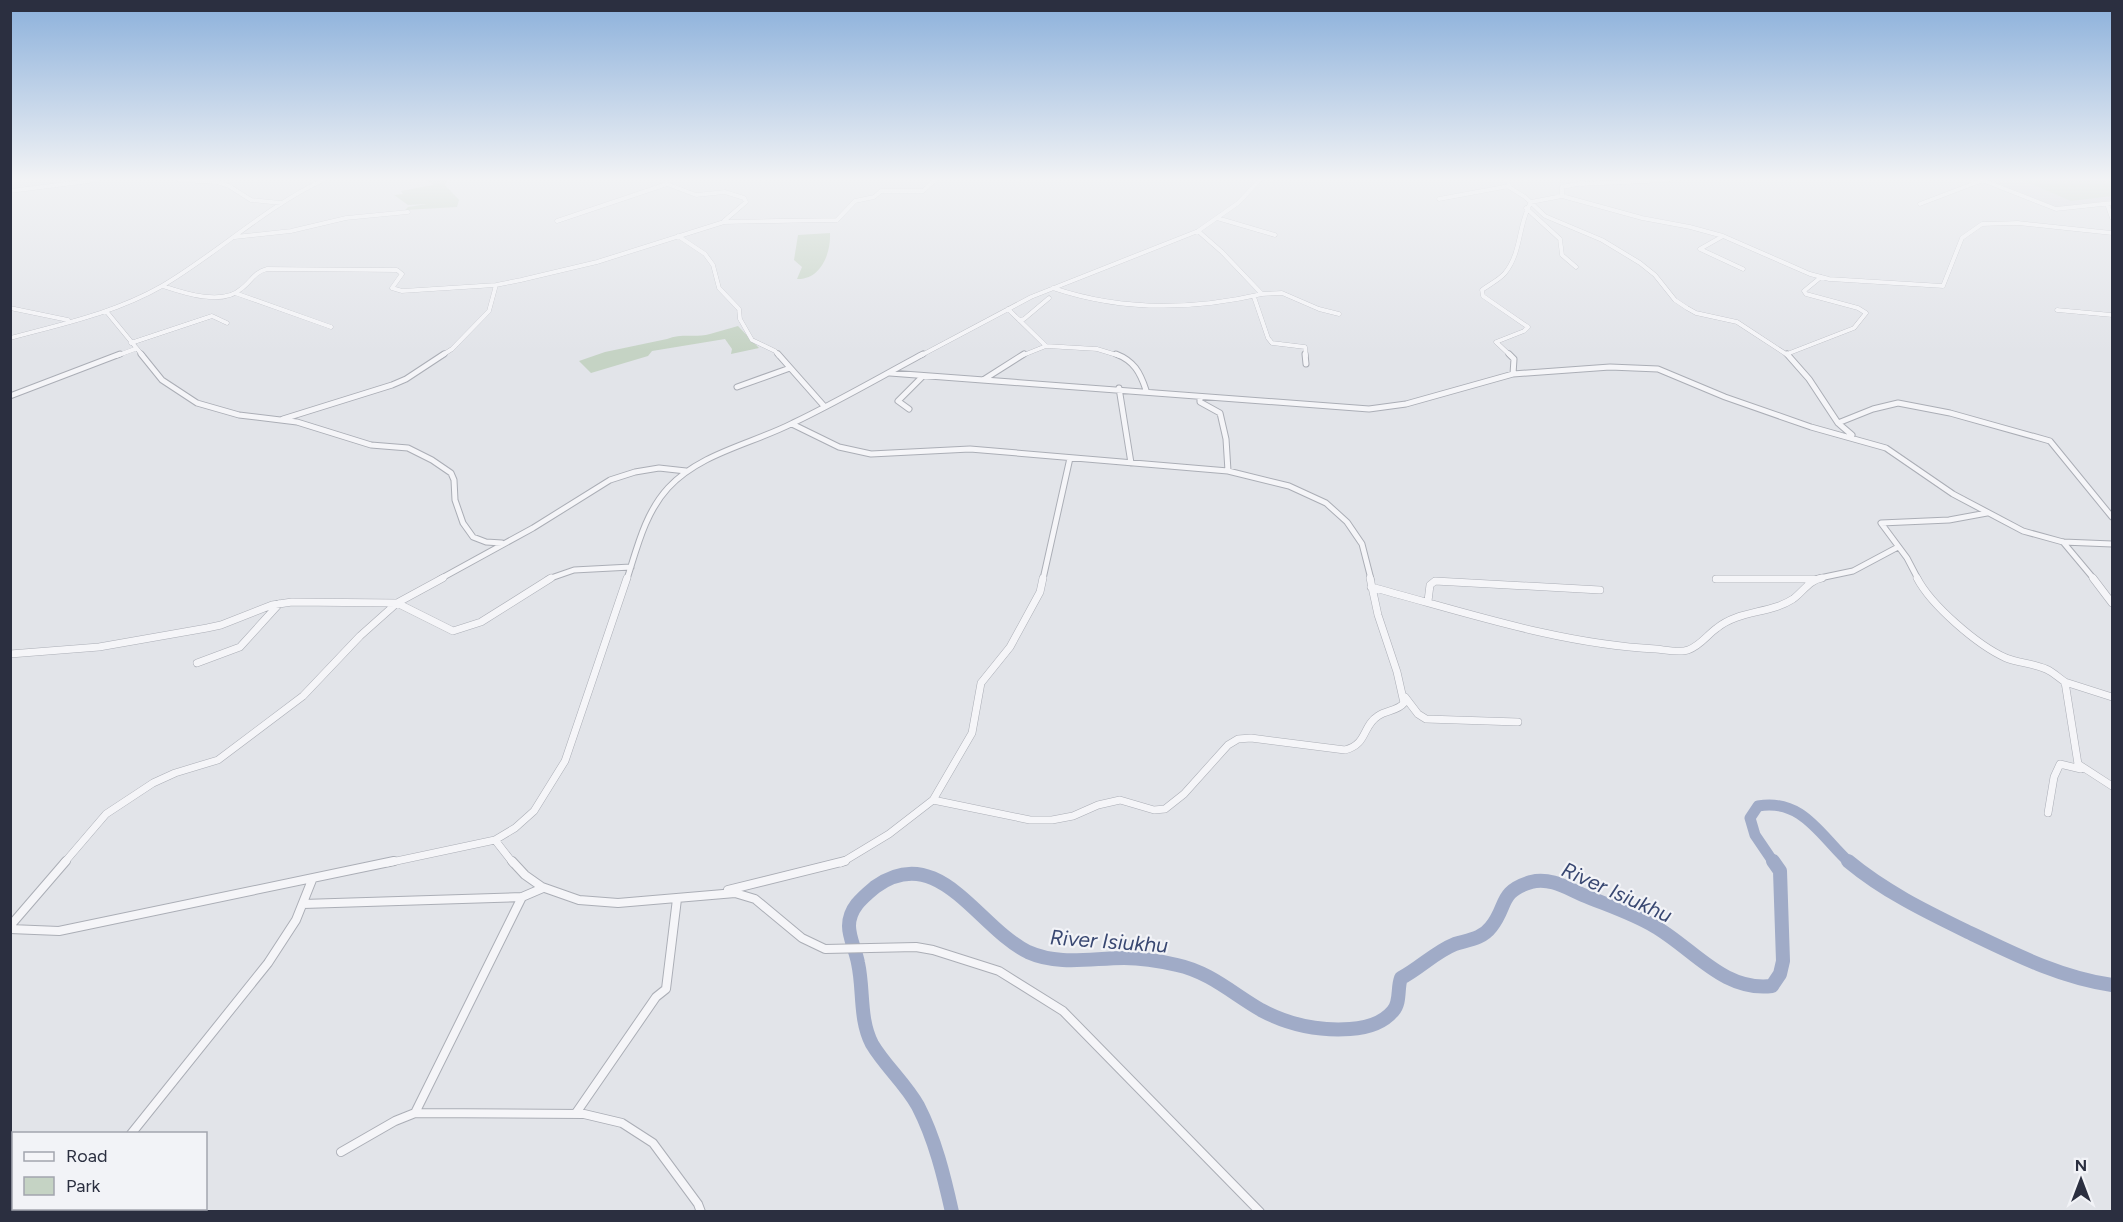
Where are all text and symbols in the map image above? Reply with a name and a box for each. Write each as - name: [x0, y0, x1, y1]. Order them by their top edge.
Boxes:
- water label: River Isiukhu: [1558, 857, 1676, 928]
- water label: River Isiukhu: [1049, 924, 1169, 958]
- legend: [12, 1132, 207, 1210]
- text: Road: [66, 1145, 107, 1167]
- north arrow: [2051, 1150, 2111, 1210]
- text: N: [2075, 1156, 2087, 1175]
- text: Park: [66, 1175, 101, 1197]

